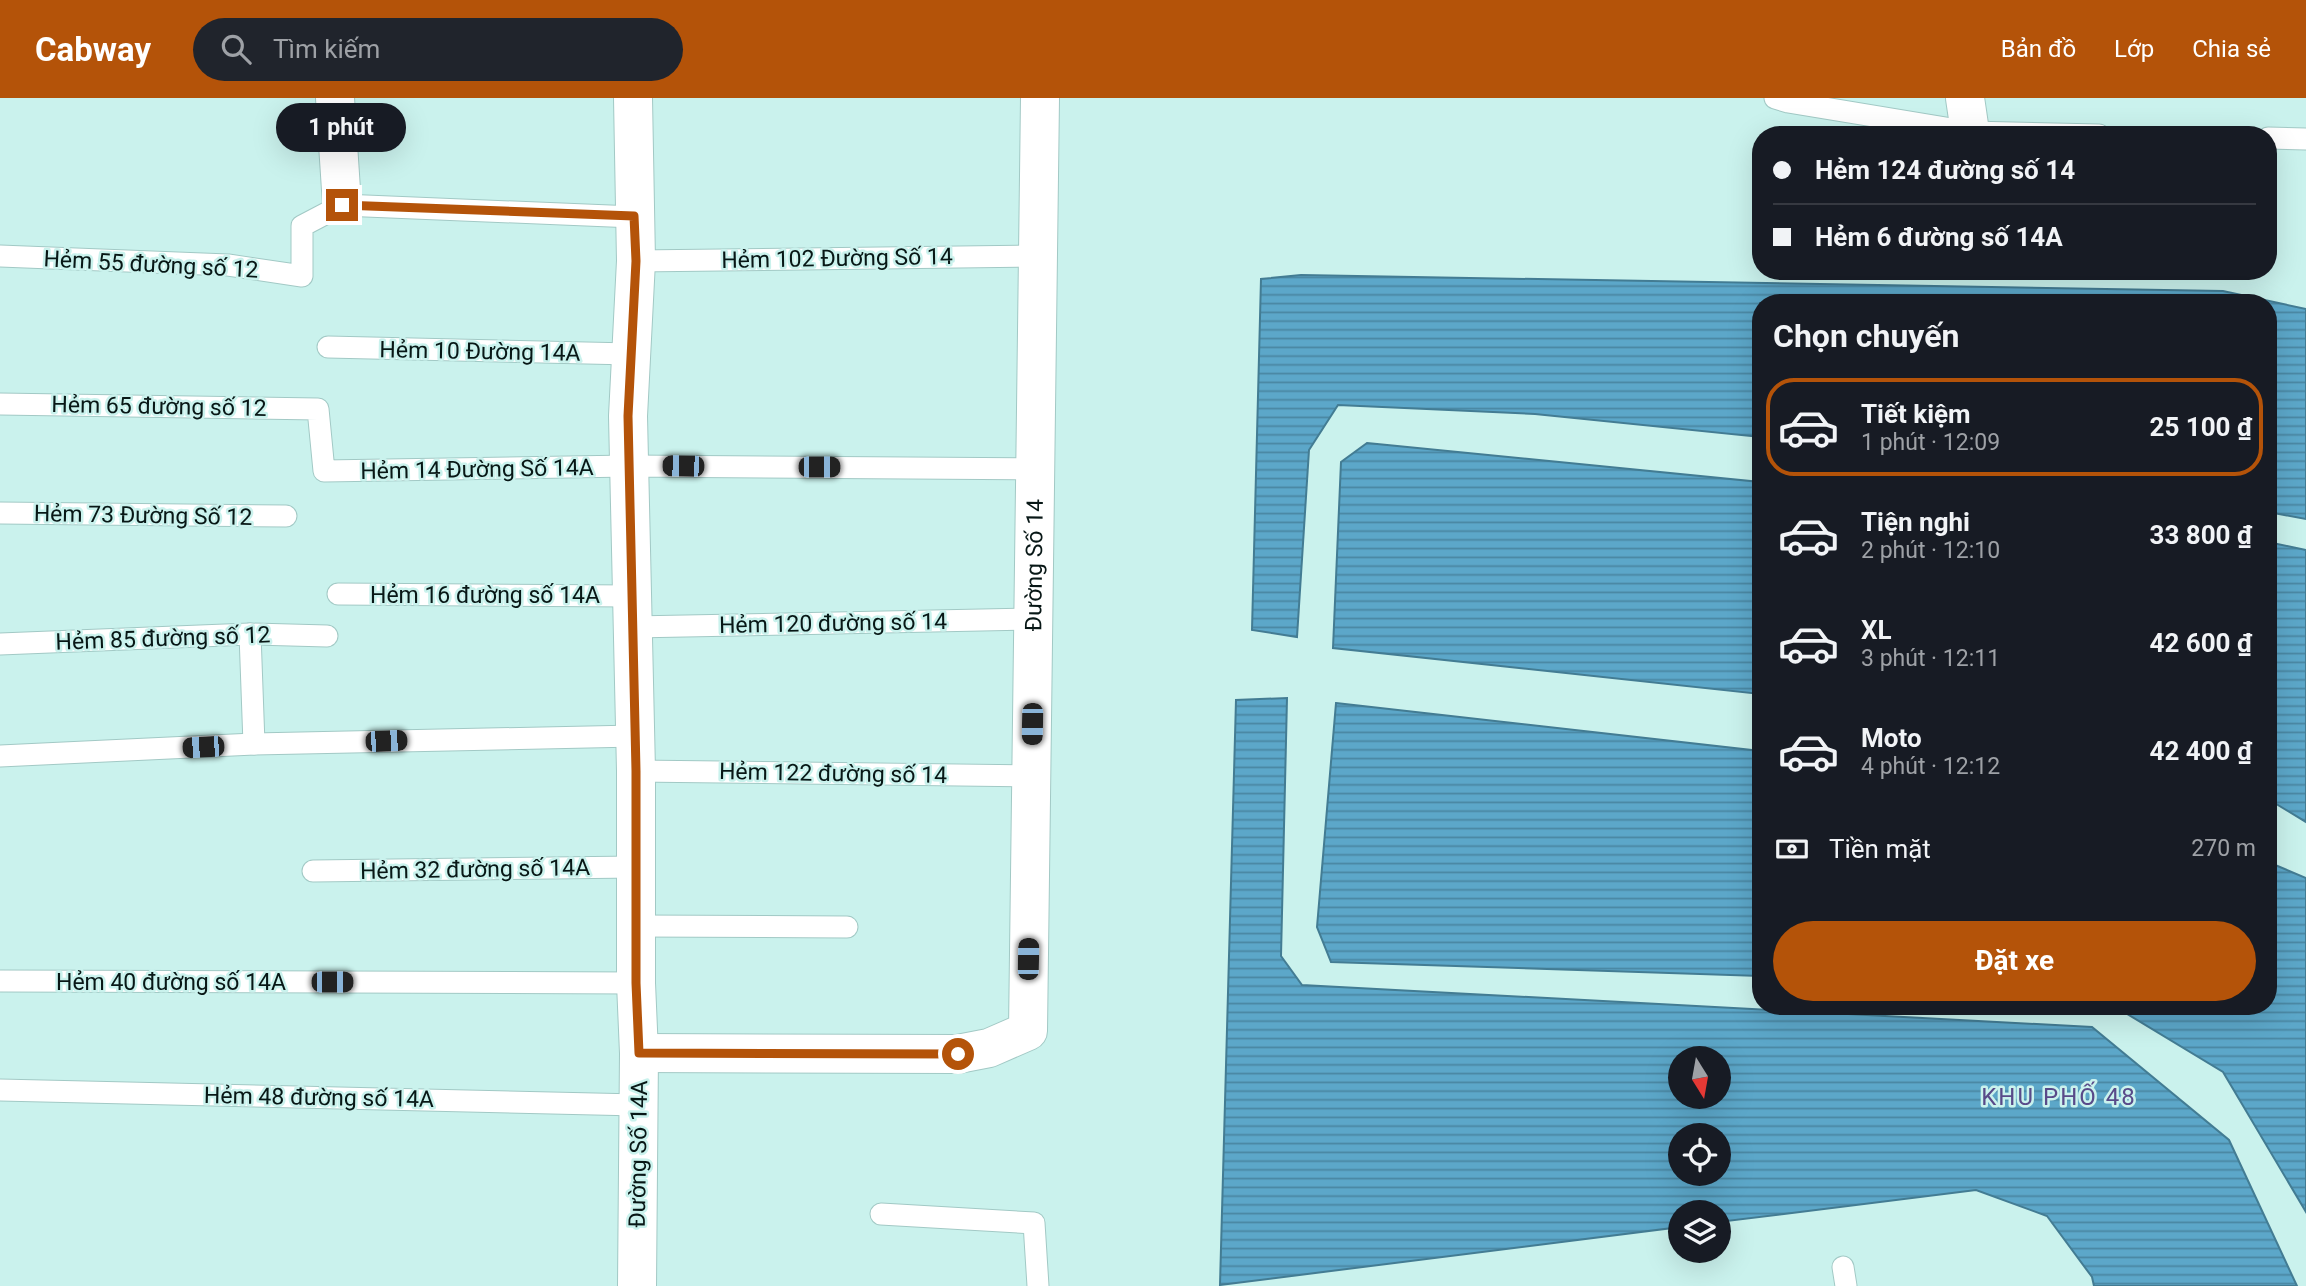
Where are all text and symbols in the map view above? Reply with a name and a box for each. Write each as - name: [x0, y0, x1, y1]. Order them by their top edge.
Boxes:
- search box: [193, 18, 683, 81]
- text: Cabway: [35, 30, 151, 69]
- icon: search: [217, 30, 255, 68]
- text: Tìm kiếm: [273, 34, 380, 64]
- text: Bản đồ: [2001, 35, 2076, 63]
- text: Lớp: [2114, 35, 2154, 63]
- text: Chia sẻ: [2192, 35, 2271, 63]
- callout: 1 phút: [277, 104, 407, 153]
- text: 1 phút: [308, 114, 374, 141]
- text: Hẻm 124 đường số 14: [1815, 155, 2075, 185]
- route end: [326, 189, 358, 221]
- text: Hẻm 6 đường số 14A: [1815, 222, 2063, 252]
- street label: Hẻm 102 Đường Số 14: [721, 243, 953, 274]
- street label: Hẻm 55 đường số 12: [43, 245, 259, 284]
- text: Chọn chuyến: [1773, 317, 1959, 355]
- street label: Hẻm 10 Đường 14A: [379, 336, 581, 367]
- street label: Hẻm 65 đường số 12: [51, 391, 267, 422]
- icon: car: [1777, 396, 1840, 459]
- text: Tiết kiệm: [1861, 399, 1971, 429]
- text: 25 100 ₫: [2149, 412, 2252, 442]
- text: 1 phút · 12:09: [1861, 429, 2000, 456]
- street label: Hẻm 14 Đường Số 14A: [360, 454, 594, 485]
- car: [662, 455, 705, 477]
- car: [799, 457, 841, 478]
- street label: Đường Số 14: [1020, 499, 1049, 632]
- street label: Hẻm 73 Đường Số 12: [34, 500, 253, 531]
- icon: car: [1777, 504, 1840, 567]
- text: Tiện nghi: [1861, 507, 1970, 537]
- text: 33 800 ₫: [2149, 520, 2252, 550]
- text: 2 phút · 12:10: [1861, 537, 2000, 564]
- street label: Hẻm 16 đường số 14A: [370, 582, 600, 609]
- street label: Hẻm 120 đường số 14: [719, 608, 947, 639]
- icon: car: [1777, 612, 1840, 675]
- text: XL: [1861, 615, 1892, 645]
- street label: Hẻm 85 đường số 12: [55, 621, 271, 656]
- text: 42 600 ₫: [2149, 628, 2252, 658]
- text: 3 phút · 12:11: [1861, 645, 2000, 672]
- car: [1022, 703, 1043, 745]
- icon: car: [1777, 720, 1840, 783]
- text: Moto: [1861, 723, 1922, 753]
- car: [365, 730, 408, 752]
- car: [182, 735, 225, 759]
- text: 42 400 ₫: [2149, 736, 2252, 766]
- text: 4 phút · 12:12: [1861, 753, 2000, 780]
- street label: Hẻm 122 đường số 14: [719, 758, 947, 789]
- icon: cash: [1773, 830, 1811, 868]
- text: Tiền mặt: [1829, 834, 1931, 864]
- text: 270 m: [2191, 835, 2256, 862]
- street label: Hẻm 32 đường số 14A: [360, 854, 590, 885]
- button: Đặt xe: [1773, 921, 2256, 1001]
- car: [1018, 938, 1039, 980]
- street label: Hẻm 40 đường số 14A: [56, 969, 286, 996]
- car: [312, 972, 354, 993]
- route start: [942, 1038, 974, 1070]
- north arrow: [1668, 1046, 1731, 1110]
- map controls: [1668, 1046, 1731, 1263]
- street label: Đường Số 14A: [624, 1080, 653, 1228]
- district label: KHU PHỐ 48: [1981, 1081, 2137, 1111]
- street label: Hẻm 48 đường số 14A: [204, 1082, 434, 1113]
- button: locate: [1668, 1123, 1731, 1186]
- button: layers: [1668, 1200, 1731, 1263]

